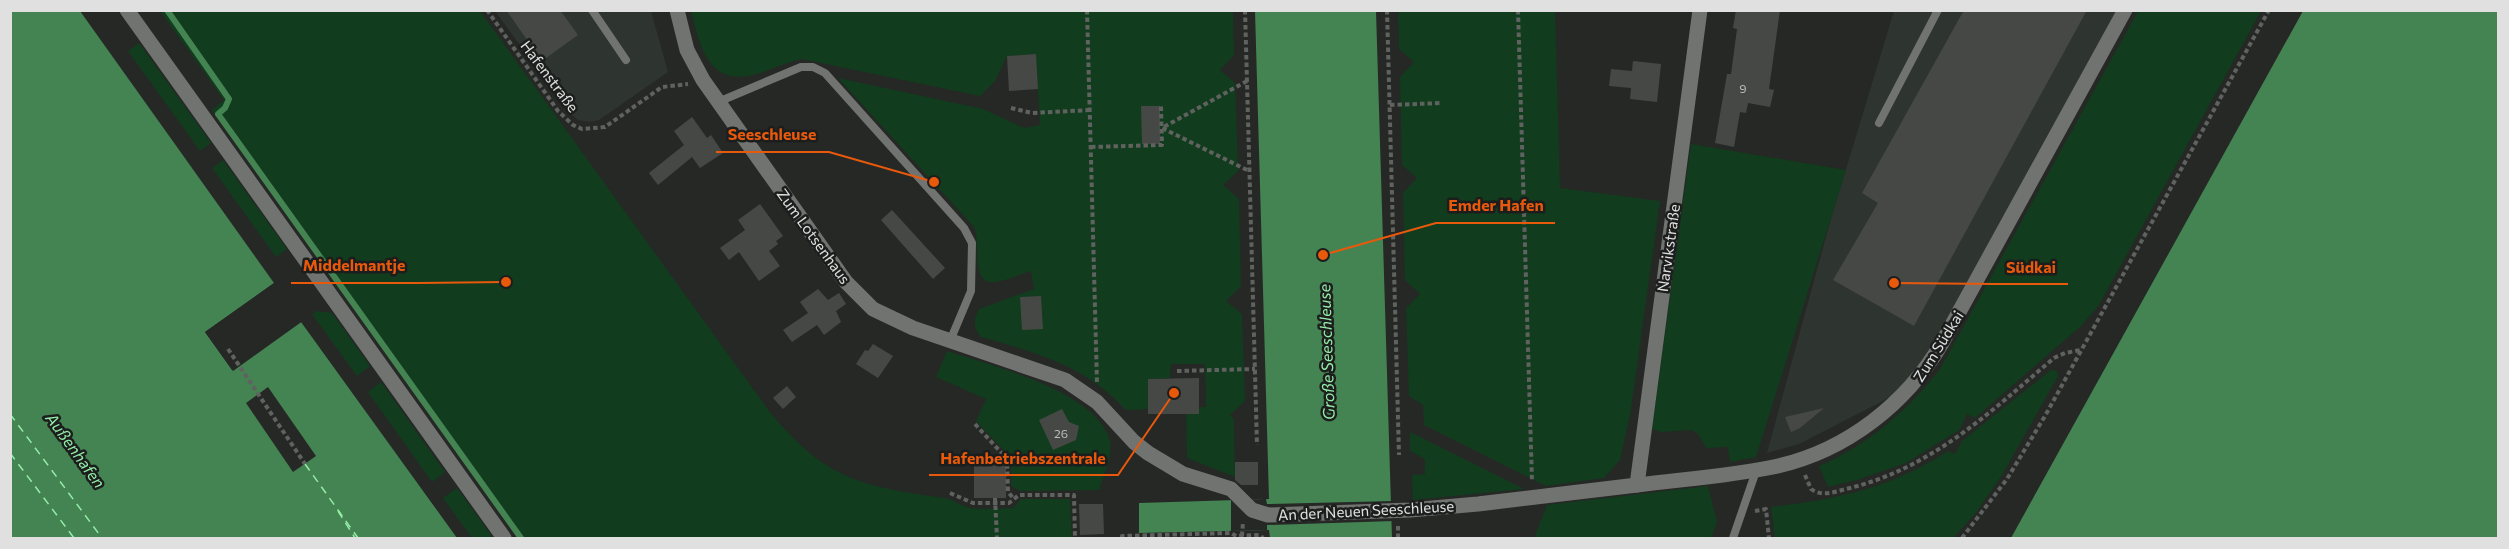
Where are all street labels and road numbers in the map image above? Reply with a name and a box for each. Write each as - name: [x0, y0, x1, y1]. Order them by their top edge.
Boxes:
- street label: Hafenstraße: [517, 37, 583, 115]
- street label: Zum Lotsenhaus: [774, 185, 855, 287]
- street label: Narvikstraße: [1653, 203, 1683, 293]
- street label: Zum Südkai: [1909, 307, 1967, 385]
- street label: An der Neuen Seeschleuse: [1277, 496, 1455, 524]

